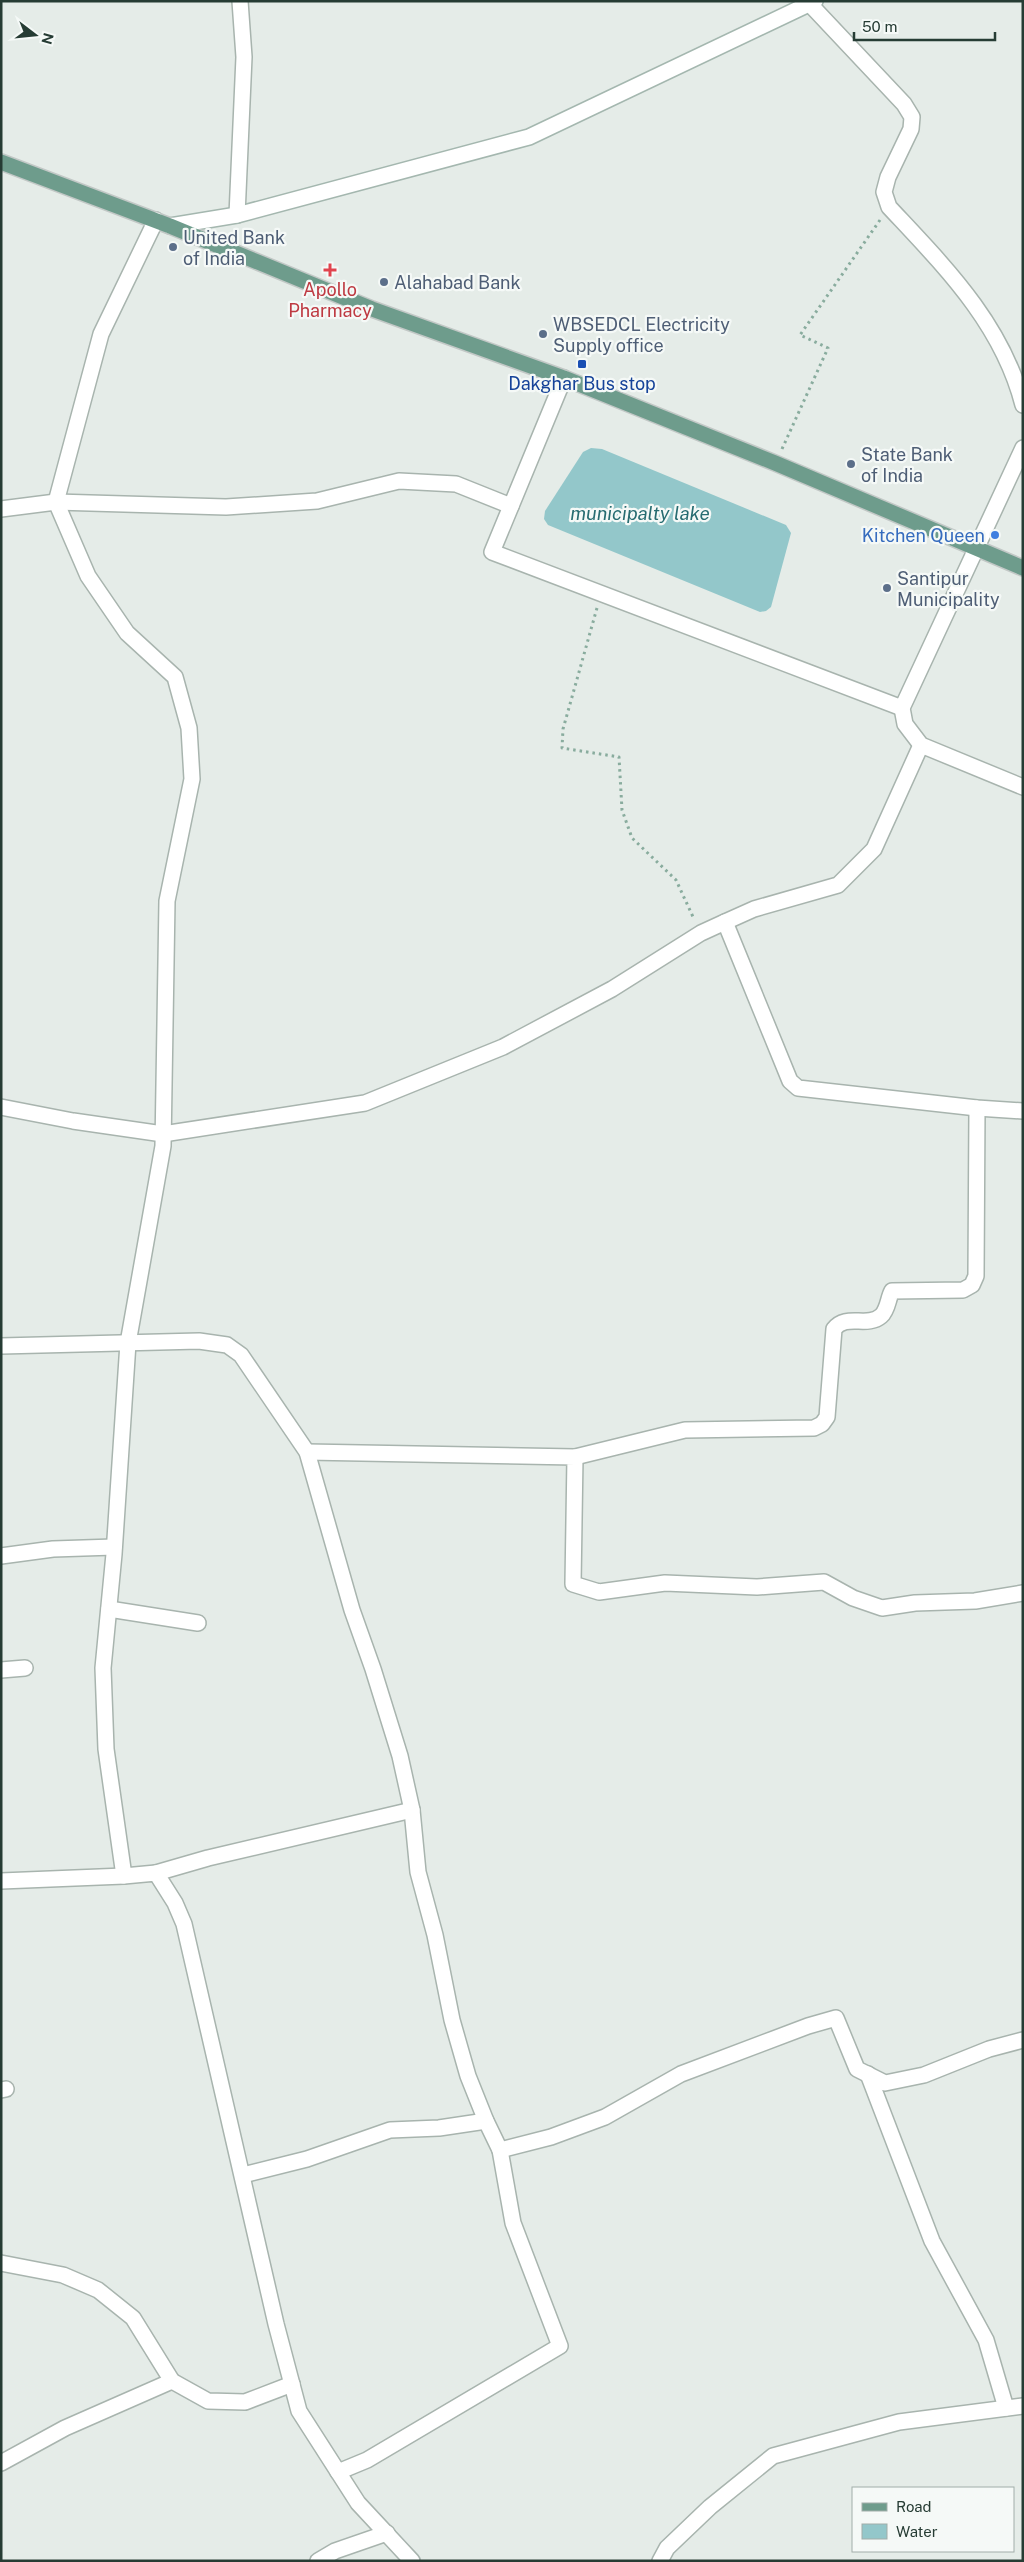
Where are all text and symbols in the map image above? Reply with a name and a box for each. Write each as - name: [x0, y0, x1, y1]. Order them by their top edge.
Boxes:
- north arrow: [10, 10, 60, 60]
- scale bar: [854, 10, 995, 42]
- text: 50 m: [862, 18, 897, 35]
- text: N: [38, 31, 57, 46]
- place label: United Bank of India: [183, 227, 285, 269]
- marker: United Bank of India: [167, 241, 179, 253]
- marker: Apollo Pharmacy: [324, 264, 336, 276]
- place label: Alahabad Bank: [394, 272, 521, 293]
- marker: Alahabad Bank: [378, 276, 390, 288]
- place label: Apollo Pharmacy: [288, 279, 372, 321]
- place label: WBSEDCL Electricity Supply office: [553, 314, 730, 356]
- marker: WBSEDCL Electricity Supply office: [537, 328, 549, 340]
- marker: Dakghar Bus stop: [576, 358, 588, 370]
- place label: Dakghar Bus stop: [508, 373, 656, 394]
- place label: State Bank of India: [861, 444, 953, 486]
- marker: State Bank of India: [845, 458, 857, 470]
- water label: municipalty lake: [570, 502, 710, 524]
- place label: Kitchen Queen: [862, 525, 985, 546]
- marker: Kitchen Queen: [989, 529, 1001, 541]
- place label: Santipur Municipality: [897, 568, 1000, 610]
- marker: Santipur Municipality: [881, 582, 893, 594]
- legend: [852, 2487, 1014, 2552]
- text: Road: [896, 2498, 932, 2515]
- text: Water: [896, 2523, 938, 2540]

